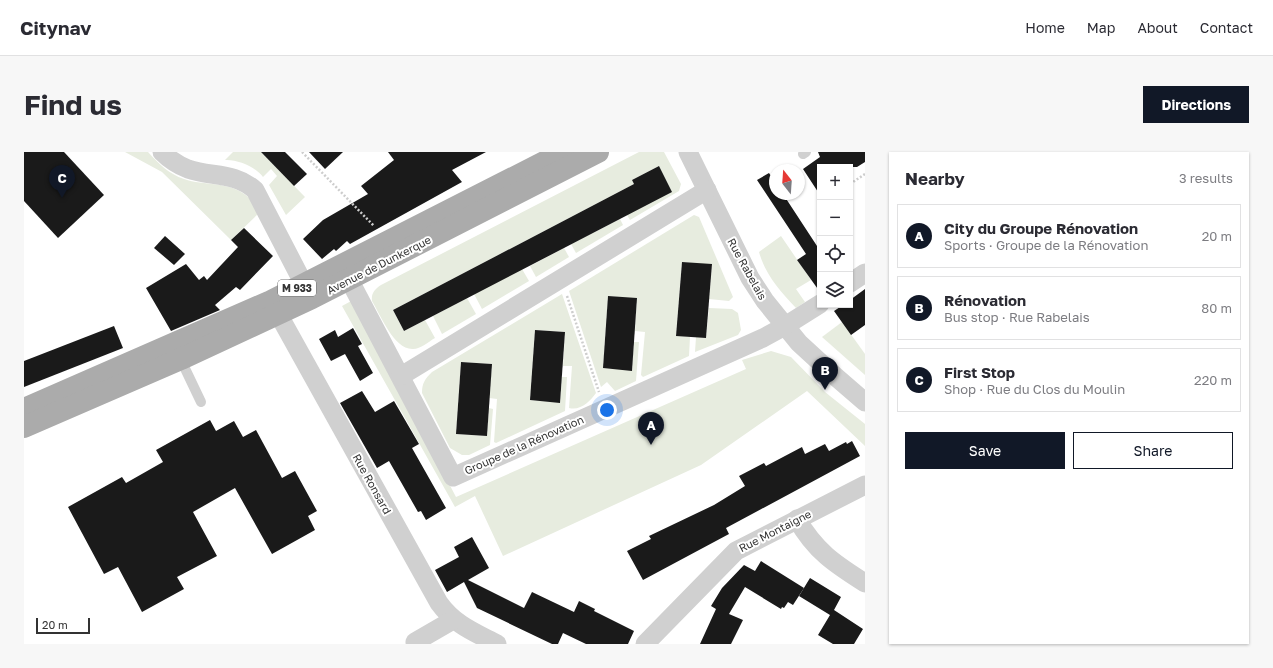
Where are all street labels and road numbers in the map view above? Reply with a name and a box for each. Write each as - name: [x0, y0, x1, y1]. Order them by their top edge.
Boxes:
- street label: Avenue de Dunkerque: [325, 233, 433, 296]
- street label: Rue Rabelais: [725, 236, 770, 302]
- road number: M 933: [278, 280, 316, 296]
- street label: Groupe de la Rénovation: [462, 412, 585, 477]
- street label: Rue Ronsard: [351, 451, 394, 516]
- street label: Rue Montaigne: [737, 507, 813, 554]

